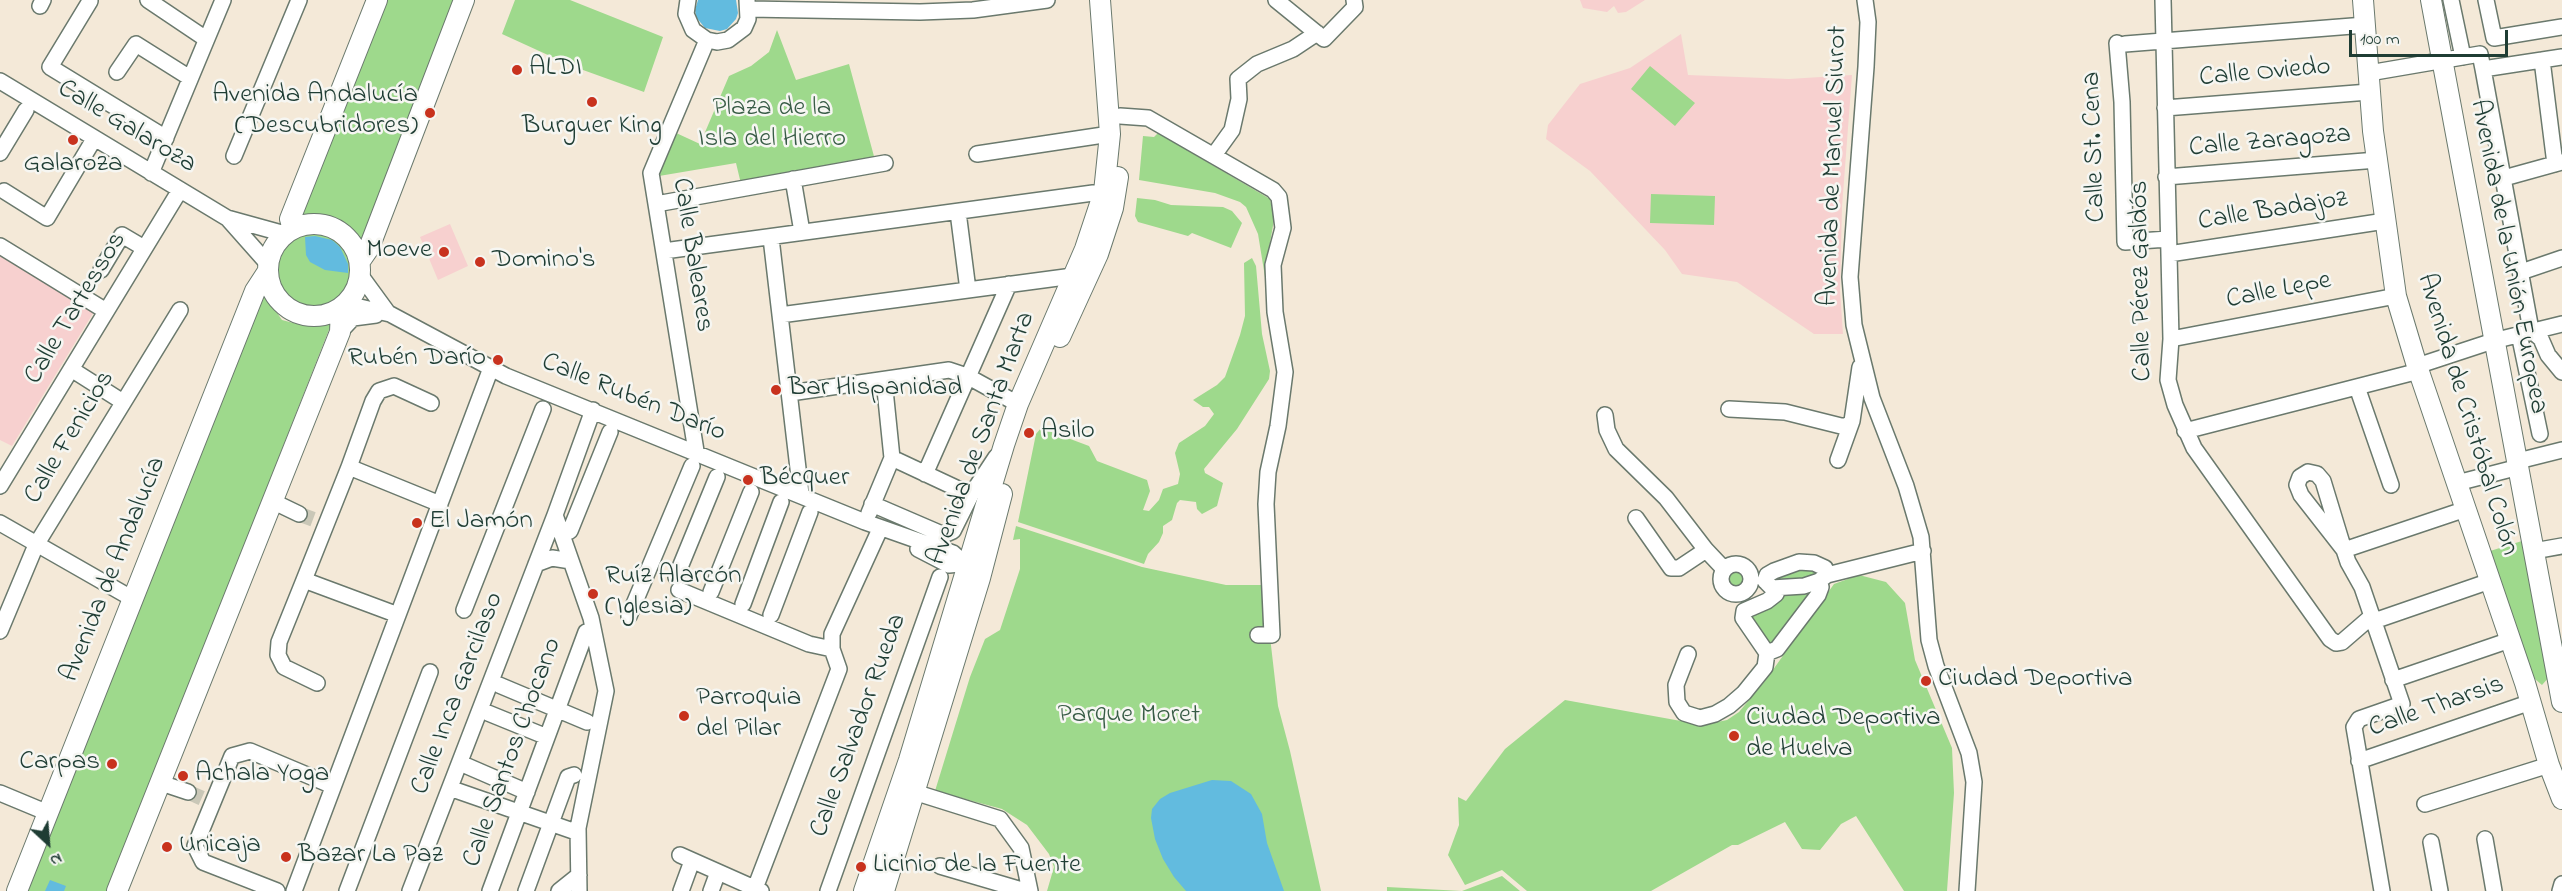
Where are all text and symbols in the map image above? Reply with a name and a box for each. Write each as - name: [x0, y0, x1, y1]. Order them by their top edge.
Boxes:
- scale bar: [2352, 18, 2511, 56]
- street label: Avenida de Manuel Siurot: [1814, 25, 1856, 307]
- text: 100 m: [2360, 27, 2400, 53]
- street label: Calle Oviedo: [2198, 52, 2332, 96]
- place label: ALDI: [529, 54, 582, 86]
- marker: ALDI: [510, 63, 524, 77]
- street label: Calle St. Cena: [2077, 71, 2115, 223]
- street label: Calle Galaroza: [51, 74, 201, 182]
- place label: Avenida Andalucía (Descubridores): [212, 81, 418, 144]
- park label: Plaza de la Isla del Hierro: [698, 94, 846, 157]
- marker: Burguer King: [585, 95, 599, 109]
- street label: Avenida de la Unión Europea: [2461, 97, 2553, 417]
- marker: Avenida Andalucía (Descubridores): [423, 106, 437, 120]
- place label: Burguer King: [522, 112, 662, 144]
- street label: Calle Zaragoza: [2188, 120, 2352, 166]
- marker: Galaroza: [66, 133, 80, 147]
- place label: Galaroza: [24, 150, 122, 182]
- street label: Calle Baleares: [663, 176, 719, 334]
- street label: Calle Pérez Galdós: [2125, 180, 2161, 382]
- street label: Calle Badajoz: [2196, 184, 2350, 240]
- street label: Calle Tartessos: [19, 227, 135, 391]
- place label: Moeve: [366, 236, 432, 268]
- marker: Moeve: [437, 245, 451, 259]
- place label: Domino's: [492, 246, 596, 278]
- marker: Domino's: [473, 255, 487, 269]
- street label: Calle Lepe: [2224, 266, 2334, 318]
- street label: Avenida de Cristóbal Colón: [2408, 270, 2524, 560]
- street label: Avenida de Santa Marta: [922, 308, 1044, 570]
- place label: Rubén Darío: [348, 344, 486, 376]
- street label: Calle Rubén Darío: [536, 347, 730, 451]
- marker: Rubén Darío: [491, 353, 505, 367]
- street label: Calle Fenicios: [19, 365, 123, 511]
- place label: Bar Hispanidad: [788, 374, 963, 406]
- marker: Bar Hispanidad: [769, 383, 783, 397]
- place label: Asilo: [1041, 417, 1095, 449]
- marker: Asilo: [1022, 426, 1036, 440]
- street label: Avenida de Andalucía: [55, 453, 175, 687]
- place label: Bécquer: [760, 464, 849, 496]
- marker: Bécquer: [741, 473, 755, 487]
- place label: El Jamón: [429, 507, 533, 539]
- marker: El Jamón: [410, 516, 424, 530]
- place label: Ruíz Alarcón (Iglesia): [605, 562, 742, 625]
- marker: Ruíz Alarcón (Iglesia): [586, 587, 600, 601]
- street label: Calle Inca Garcilaso: [406, 588, 512, 800]
- street label: Calle Salvador Rueda: [805, 610, 915, 842]
- street label: Calle Santos Chocano: [457, 634, 571, 872]
- place label: Ciudad Deportiva: [1938, 665, 2133, 697]
- street label: Calle Tharsis: [2365, 670, 2509, 746]
- marker: Ciudad Deportiva: [1919, 674, 1933, 688]
- place label: Parroquia del Pilar: [696, 684, 801, 747]
- park label: Parque Moret: [1058, 701, 1200, 733]
- place label: Ciudad Deportiva de Huelva: [1746, 704, 1941, 767]
- marker: Parroquia del Pilar: [677, 709, 691, 723]
- marker: Ciudad Deportiva de Huelva: [1727, 729, 1741, 743]
- place label: Carpas: [19, 748, 100, 780]
- marker: Carpas: [105, 757, 119, 771]
- place label: Achala Yoga: [195, 760, 329, 792]
- marker: Achala Yoga: [176, 769, 190, 783]
- north arrow: [18, 813, 78, 873]
- place label: Unicaja: [179, 831, 261, 863]
- marker: Unicaja: [160, 840, 174, 854]
- place label: Bazar La Paz: [298, 841, 443, 873]
- text: N: [46, 846, 66, 872]
- marker: Bazar La Paz: [279, 850, 293, 864]
- place label: Licinio de la Fuente: [873, 851, 1081, 883]
- marker: Licinio de la Fuente: [854, 860, 868, 874]

